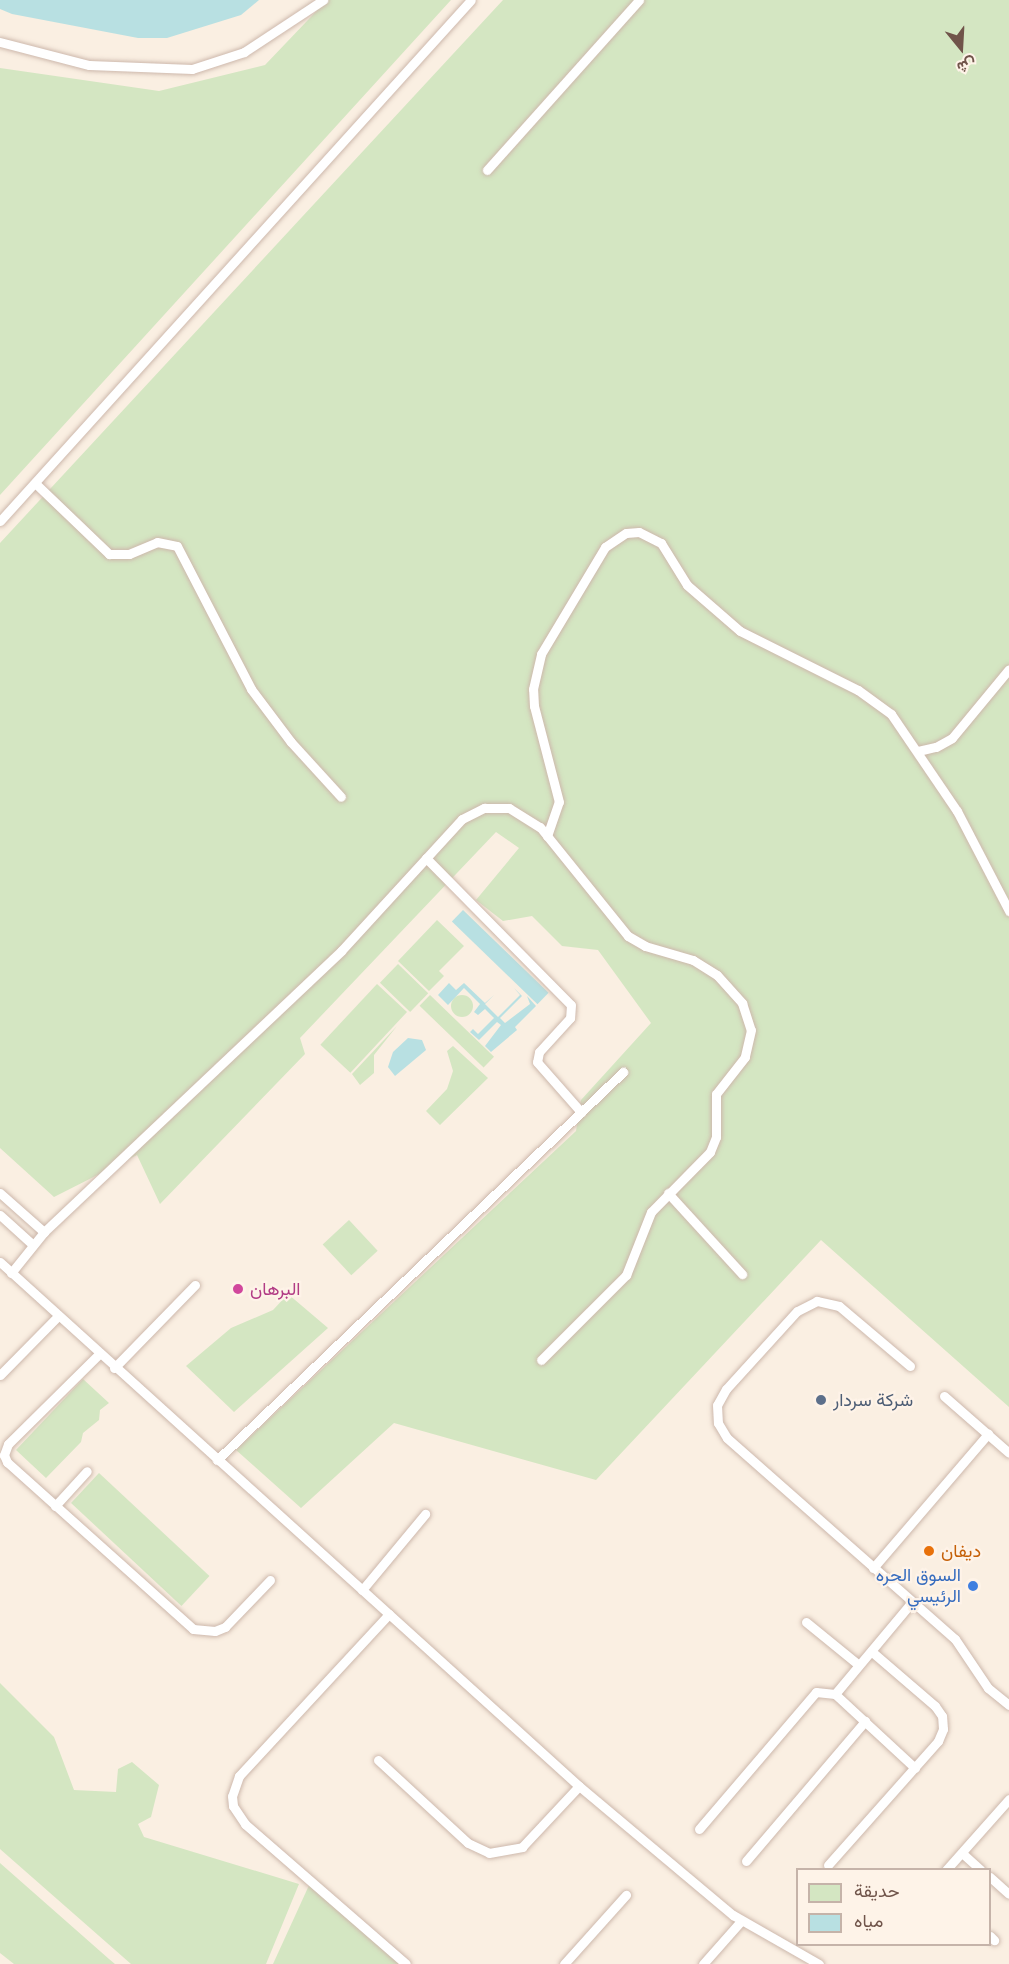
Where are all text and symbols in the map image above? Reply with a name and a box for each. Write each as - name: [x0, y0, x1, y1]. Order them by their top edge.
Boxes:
- north arrow: [931, 18, 991, 78]
- text: ش: [954, 53, 979, 78]
- place label: البرهان: [250, 1278, 301, 1300]
- marker: البرهان: [231, 1282, 245, 1296]
- place label: شركة سردار: [833, 1389, 913, 1411]
- marker: شركة سردار: [814, 1393, 828, 1407]
- place label: ديفان: [941, 1540, 981, 1562]
- marker: ديفان: [922, 1544, 936, 1558]
- place label: السوق الحره الرئيسي: [876, 1565, 961, 1608]
- marker: السوق الحره الرئيسي: [966, 1579, 980, 1593]
- legend: [796, 1868, 991, 1946]
- text: حديقة: [854, 1880, 900, 1902]
- text: مياه: [854, 1910, 883, 1932]

